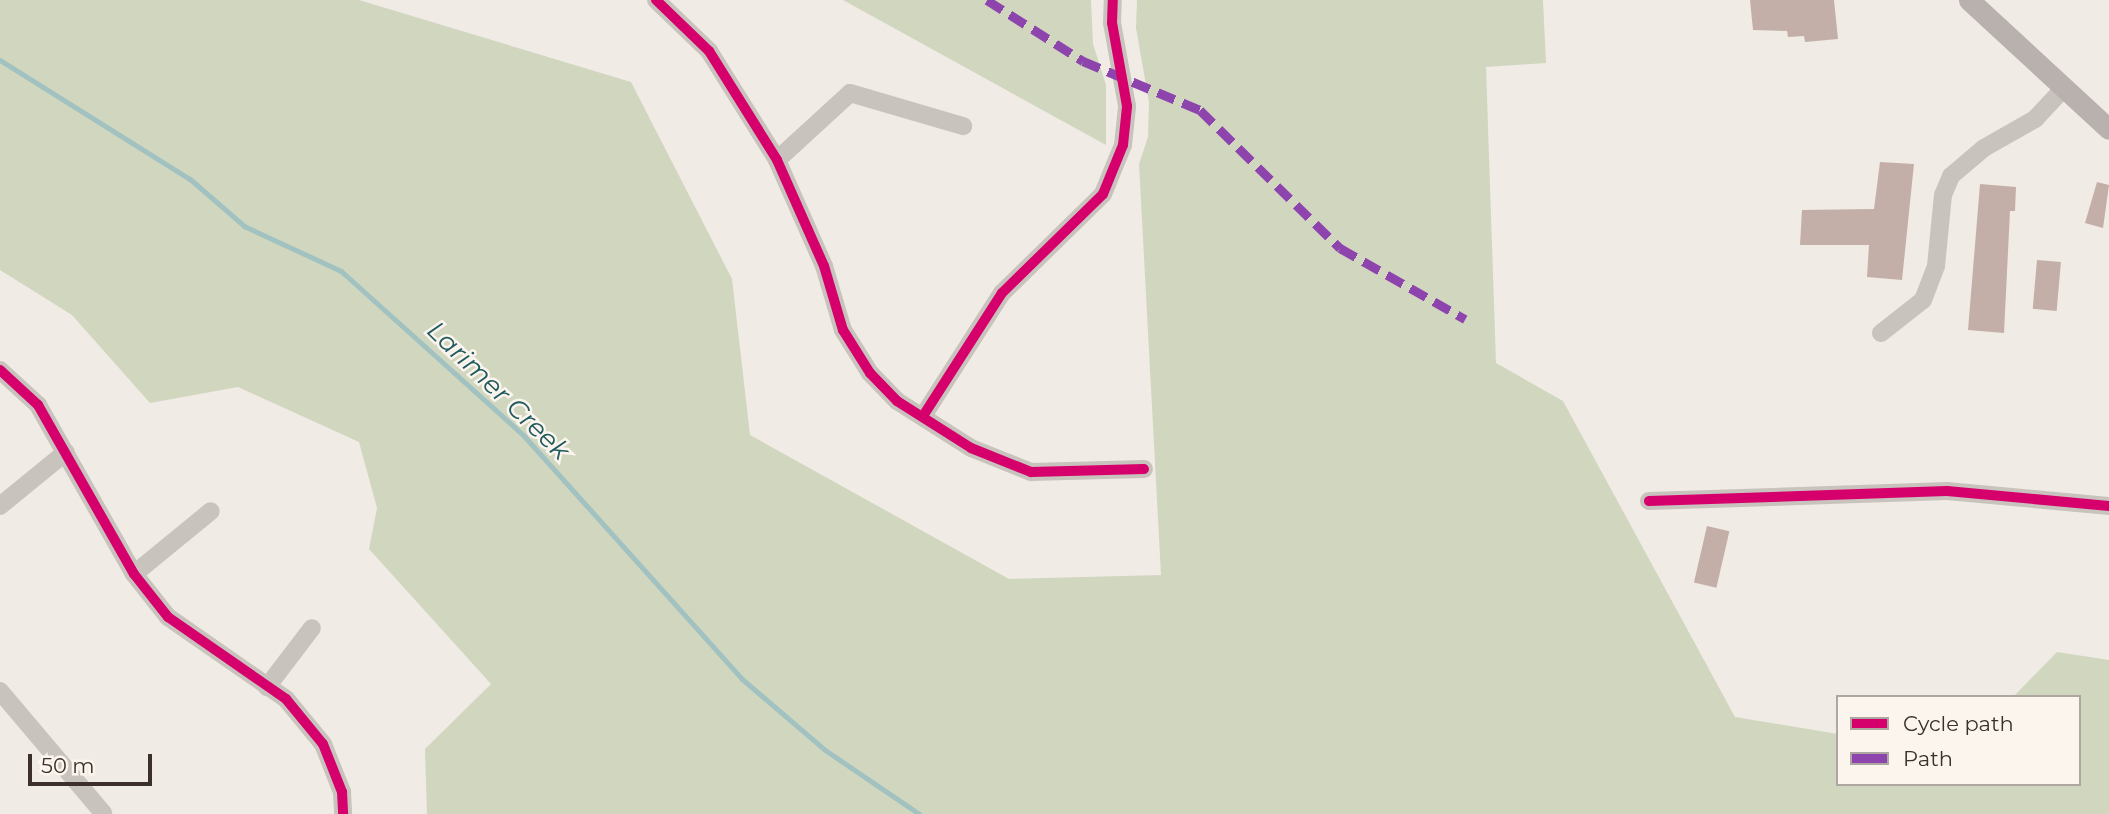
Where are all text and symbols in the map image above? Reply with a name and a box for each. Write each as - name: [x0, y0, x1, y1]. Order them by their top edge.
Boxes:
- water label: Larimer Creek: [420, 315, 576, 467]
- legend: [1836, 695, 2081, 786]
- text: Cycle path: [1903, 711, 2014, 736]
- scale bar: [32, 740, 156, 784]
- text: Path: [1903, 746, 1953, 771]
- text: 50 m: [41, 753, 95, 778]

